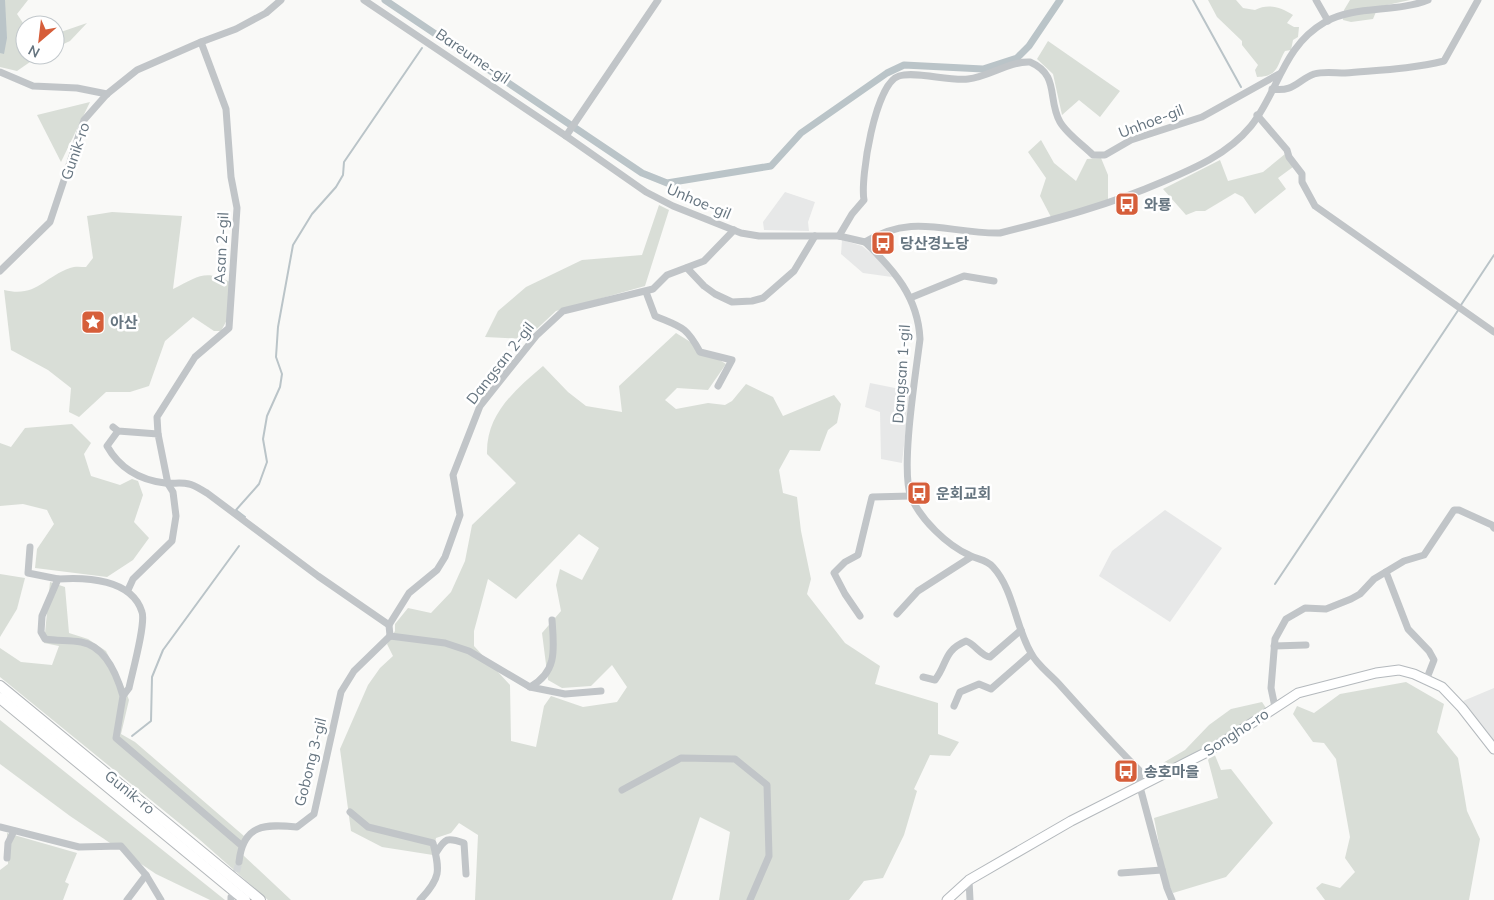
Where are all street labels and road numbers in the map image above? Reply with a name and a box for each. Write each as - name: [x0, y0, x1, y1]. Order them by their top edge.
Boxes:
- street label: Bareume-gil: [432, 24, 514, 88]
- street label: Unhoe-gil: [1116, 100, 1186, 142]
- street label: Gunik-ro: [56, 120, 94, 182]
- street label: Unhoe-gil: [664, 179, 734, 223]
- street label: Asan 2-gil: [210, 212, 232, 284]
- street label: Dangsan 2-gil: [462, 318, 538, 408]
- street label: Dangsan 1-gil: [888, 324, 914, 424]
- street label: Songho-ro: [1200, 704, 1272, 760]
- street label: Gobong 3-gil: [290, 716, 330, 808]
- street label: Gunik-ro: [101, 766, 159, 818]

